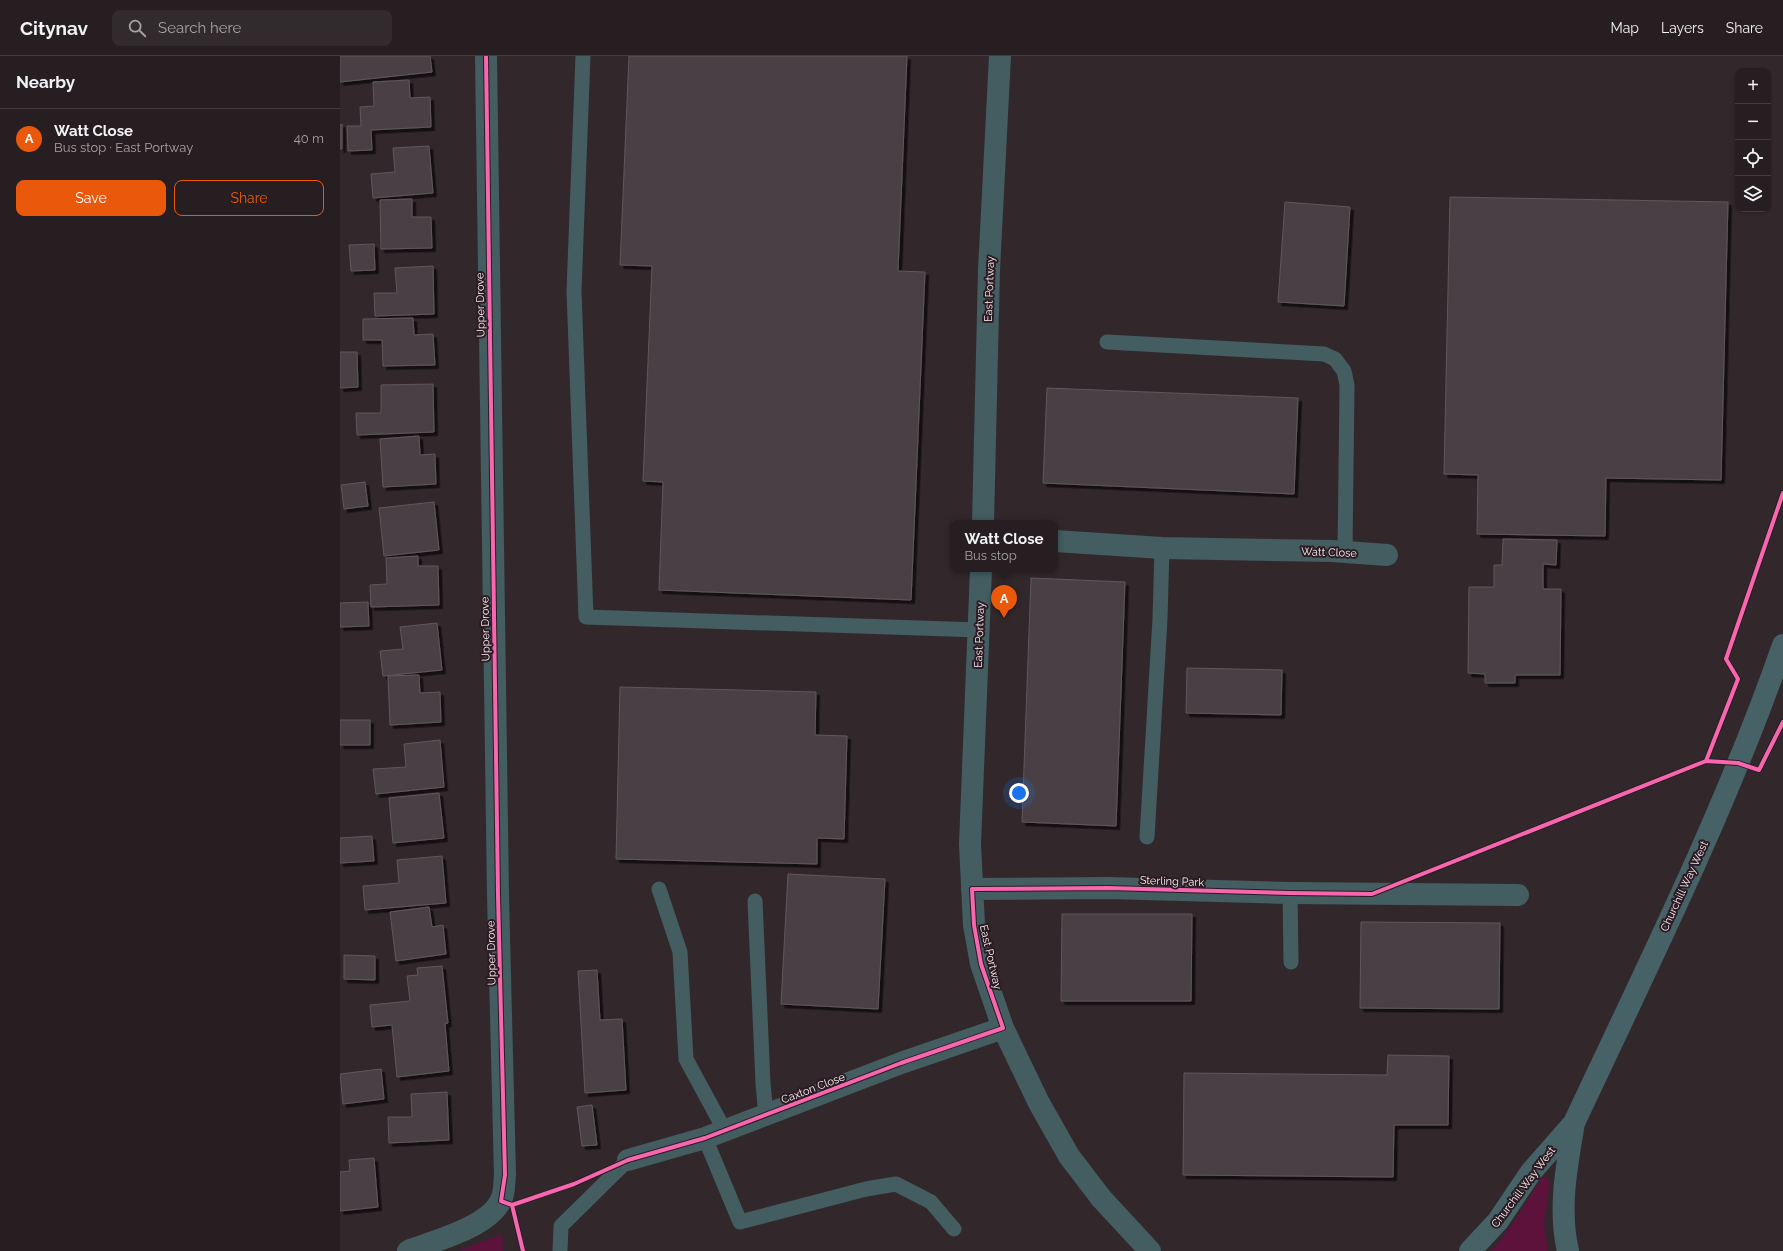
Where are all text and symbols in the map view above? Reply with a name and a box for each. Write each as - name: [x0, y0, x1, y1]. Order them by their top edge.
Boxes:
- search box: [112, 10, 392, 46]
- text: Citynav: [20, 17, 88, 39]
- icon: search: [126, 17, 148, 39]
- text: Search here: [158, 19, 241, 37]
- text: Map: [1611, 20, 1639, 36]
- text: Layers: [1661, 20, 1704, 36]
- text: Share: [1726, 20, 1763, 36]
- map controls: [1735, 68, 1771, 212]
- button: +: [1735, 68, 1771, 104]
- text: Nearby: [16, 72, 75, 92]
- button: −: [1735, 104, 1771, 140]
- text: Watt Close: [54, 122, 133, 140]
- text: A: [25, 131, 33, 146]
- text: 40 m: [294, 131, 324, 146]
- text: Bus stop · East Portway: [54, 140, 193, 155]
- button: locate: [1735, 140, 1771, 176]
- button: layers: [1735, 176, 1771, 212]
- button: Save: [16, 180, 166, 216]
- button: Share: [174, 180, 324, 216]
- street label: East Portway: [982, 256, 997, 322]
- street label: Upper Drove: [473, 272, 488, 337]
- popup: [950, 520, 1058, 572]
- text: Watt Close: [964, 530, 1044, 548]
- street label: Watt Close: [1301, 545, 1358, 560]
- text: Bus stop: [964, 548, 1017, 563]
- pin: A: [991, 585, 1017, 618]
- street label: Upper Drove: [478, 596, 493, 661]
- street label: East Portway: [972, 602, 987, 668]
- your location: [1009, 783, 1029, 803]
- street label: Churchill Way West: [1658, 839, 1711, 933]
- street label: Sterling Park: [1140, 874, 1205, 889]
- street label: Upper Drove: [484, 920, 499, 985]
- street label: East Portway: [977, 924, 1004, 991]
- street label: Caxton Close: [779, 1070, 847, 1107]
- street label: Churchill Way West: [1489, 1144, 1558, 1230]

